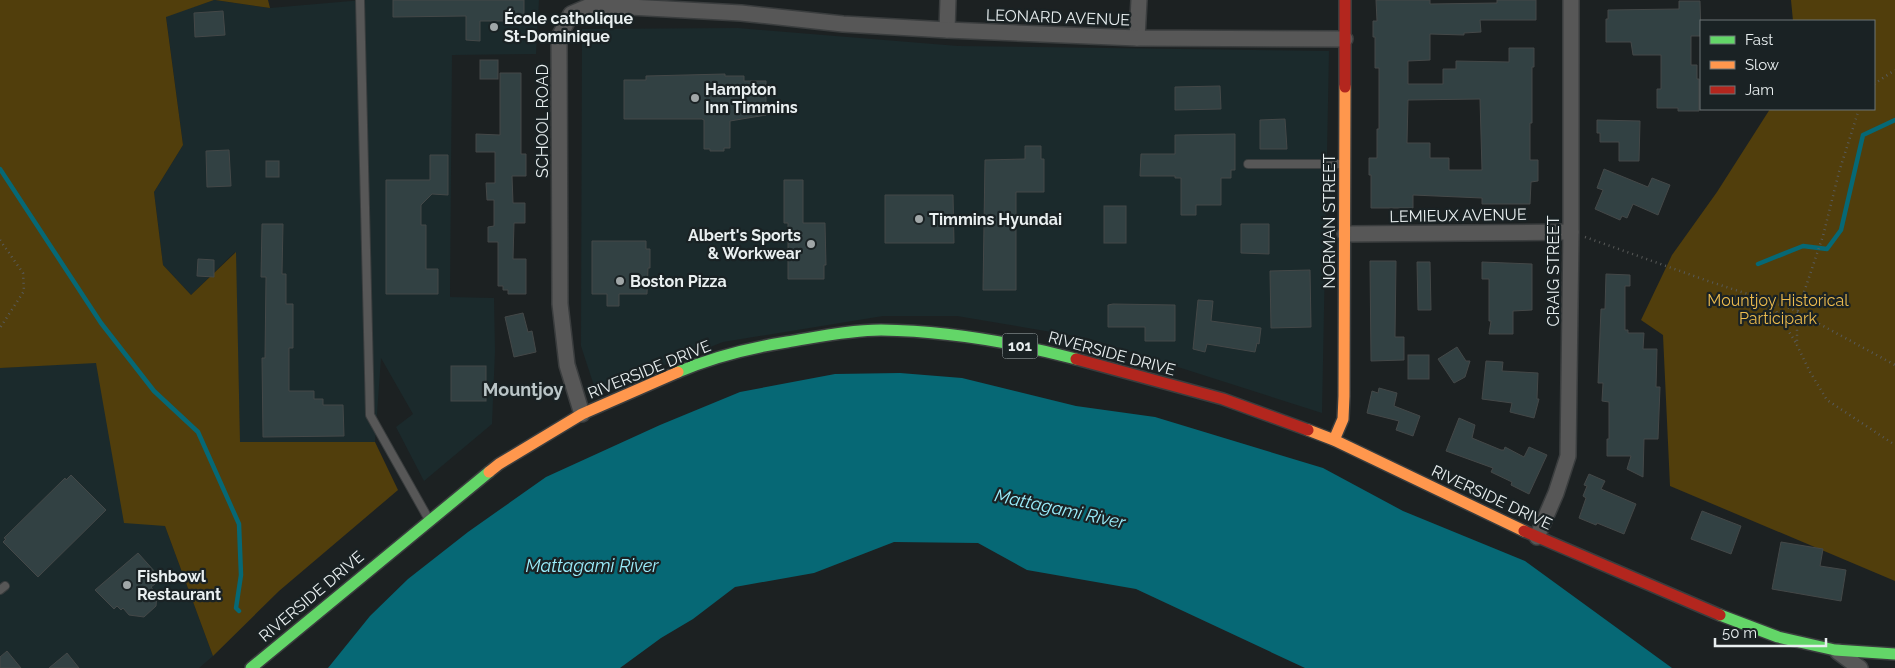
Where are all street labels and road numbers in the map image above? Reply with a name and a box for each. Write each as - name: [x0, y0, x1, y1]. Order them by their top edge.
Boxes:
- street label: LEONARD AVENUE: [986, 5, 1131, 30]
- street label: SCHOOL ROAD: [533, 64, 552, 178]
- street label: NORMAN STREET: [1320, 153, 1339, 289]
- street label: LEMIEUX AVENUE: [1389, 205, 1527, 226]
- street label: CRAIG STREET: [1544, 215, 1563, 326]
- street label: RIVERSIDE DRIVE: [1046, 327, 1178, 380]
- road number: 101: [1002, 334, 1038, 358]
- street label: RIVERSIDE DRIVE: [585, 336, 714, 403]
- street label: RIVERSIDE DRIVE: [1428, 461, 1555, 534]
- street label: RIVERSIDE DRIVE: [255, 547, 368, 646]

